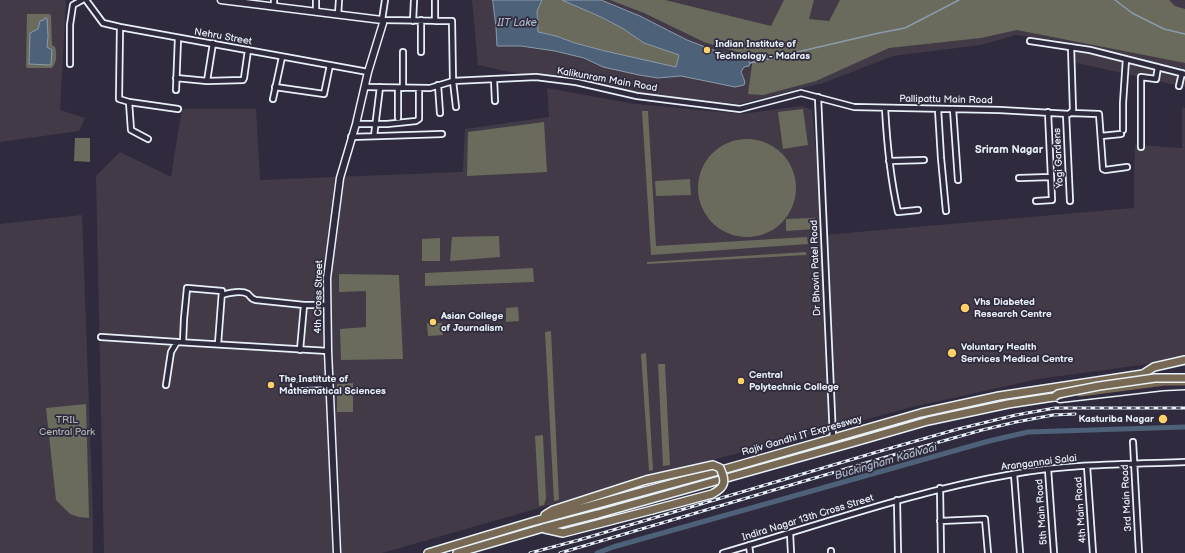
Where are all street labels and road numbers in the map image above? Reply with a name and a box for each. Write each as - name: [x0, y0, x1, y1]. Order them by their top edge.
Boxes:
- street label: Nehru Street: [193, 26, 253, 48]
- street label: Kalikunram Main Road: [556, 65, 658, 95]
- street label: Pallipattu Main Road: [899, 93, 993, 107]
- street label: Yogi Gardens: [1051, 128, 1067, 188]
- street label: Dr Bhavin Patel Road: [808, 220, 824, 316]
- street label: 4th Cross Street: [312, 260, 326, 334]
- street label: Rajiv Gandhi IT Expressway: [740, 413, 864, 459]
- street label: Arangannai Salai: [1000, 452, 1078, 474]
- street label: 3rd Main Road: [1119, 464, 1135, 532]
- street label: 4th Main Road: [1073, 476, 1089, 544]
- street label: 5th Main Road: [1034, 479, 1050, 545]
- street label: Indira Nagar 13th Cross Street: [741, 492, 875, 544]

